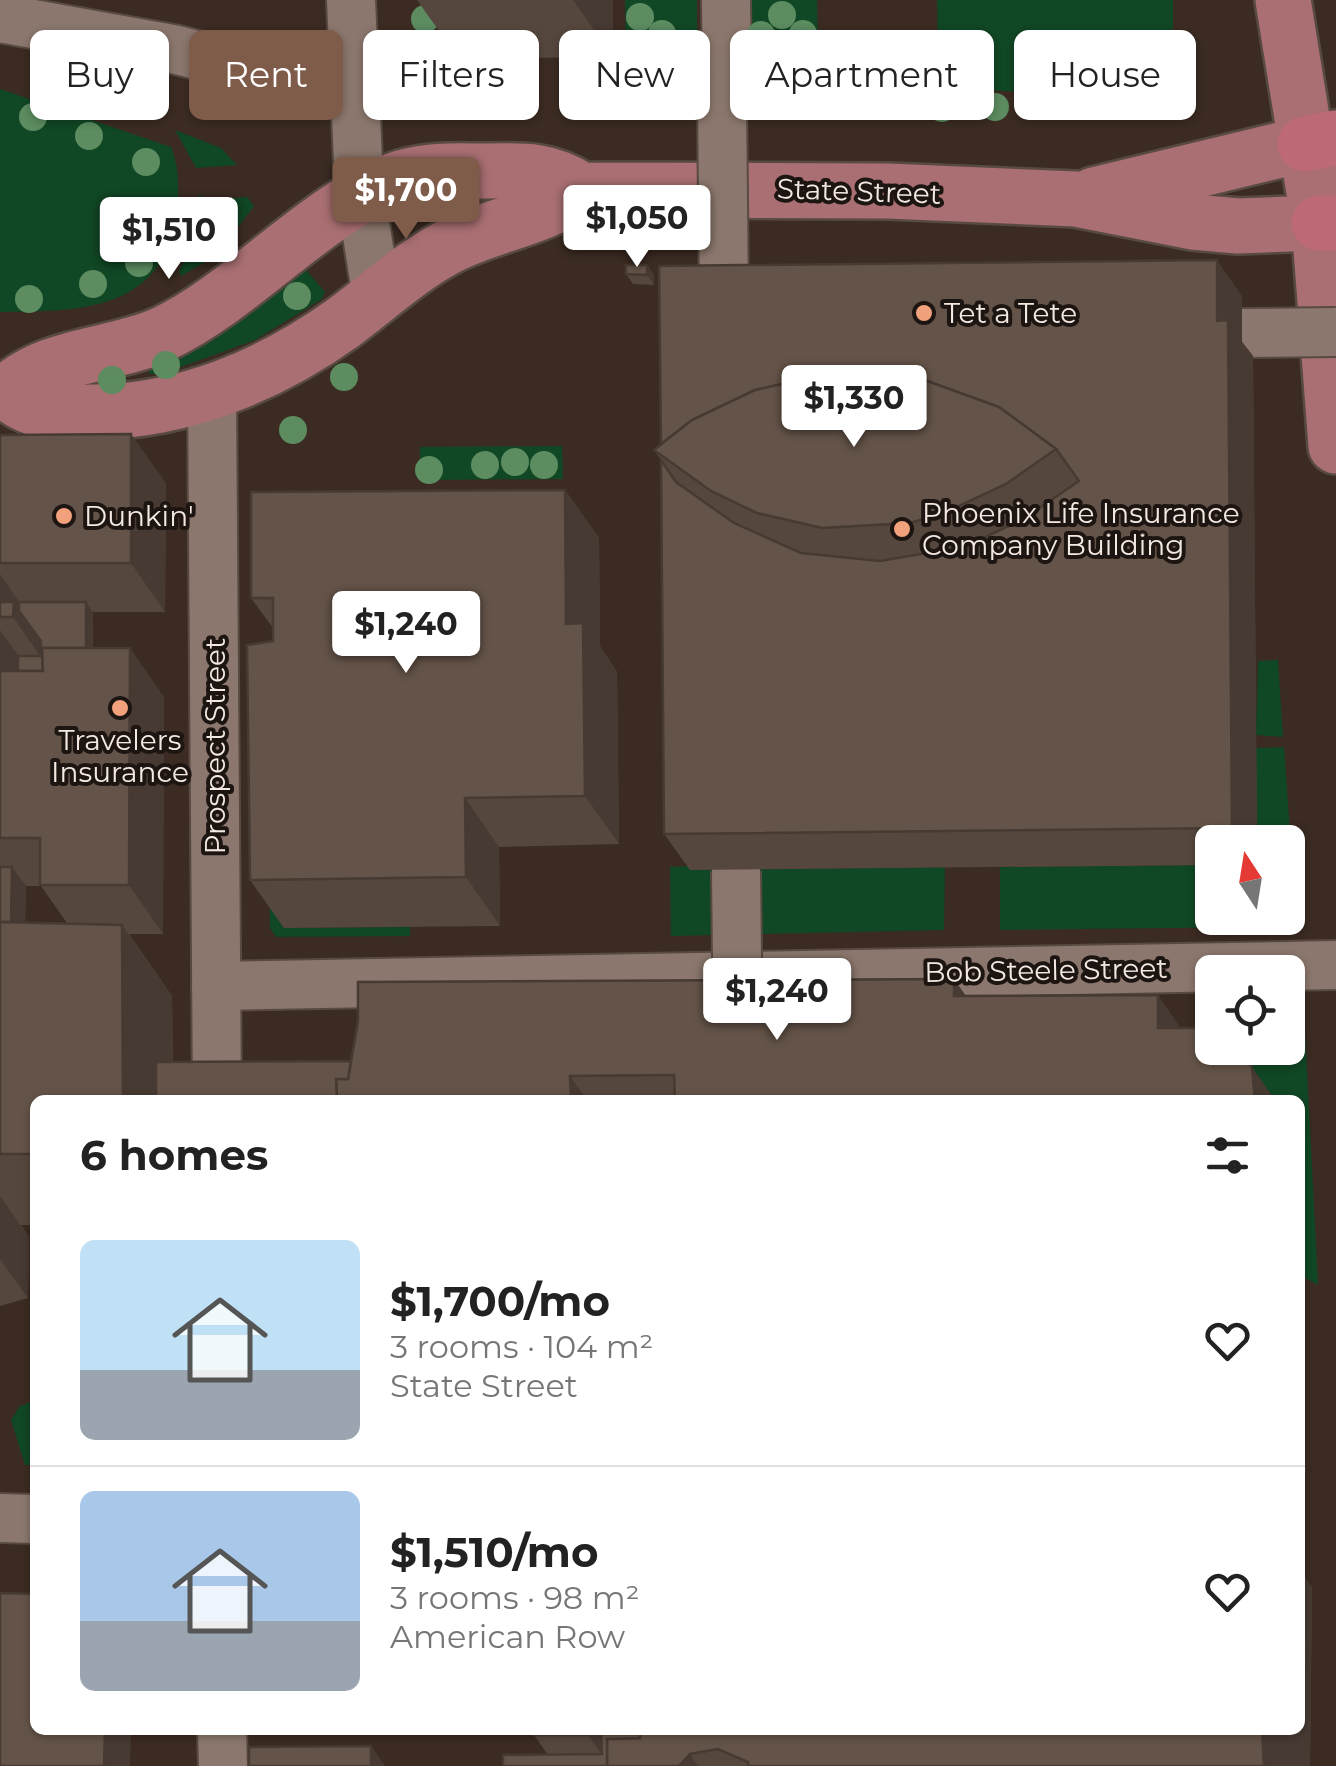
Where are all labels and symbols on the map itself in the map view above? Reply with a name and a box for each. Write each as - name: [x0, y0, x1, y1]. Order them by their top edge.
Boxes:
- pin: $1,700: [325, 157, 487, 242]
- street label: State Street: [776, 171, 942, 211]
- pin: $1,050: [556, 185, 718, 270]
- pin: $1,510: [88, 197, 250, 282]
- place label: Tet a Tete: [944, 296, 1077, 330]
- marker: Tet a Tete: [913, 302, 935, 324]
- pin: $1,330: [773, 365, 935, 450]
- place label: Phoenix Life Insurance Company Building: [922, 496, 1240, 562]
- place label: Dunkin': [84, 499, 194, 533]
- marker: Dunkin': [53, 505, 75, 527]
- marker: Phoenix Life Insurance Company Building: [891, 518, 913, 540]
- pin: $1,240: [325, 591, 487, 676]
- street label: Prospect Street: [198, 638, 232, 854]
- marker: Travelers Insurance: [109, 697, 131, 719]
- place label: Travelers Insurance: [51, 723, 189, 789]
- north arrow: [1195, 825, 1305, 935]
- street label: Bob Steele Street: [924, 951, 1168, 989]
- pin: $1,240: [696, 958, 858, 1043]

